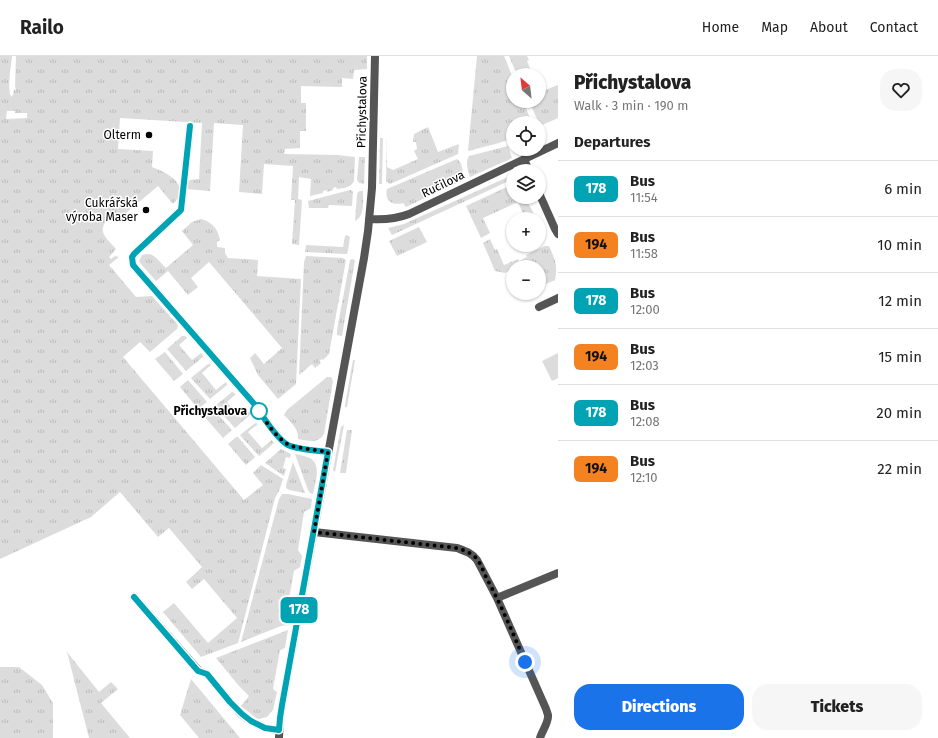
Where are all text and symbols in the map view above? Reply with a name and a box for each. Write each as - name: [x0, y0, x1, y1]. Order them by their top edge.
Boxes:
- text: Railo: [20, 16, 64, 39]
- text: Home: [702, 19, 739, 36]
- text: Map: [761, 19, 788, 36]
- text: About: [810, 19, 848, 36]
- text: Contact: [870, 19, 918, 36]
- north arrow: [506, 68, 546, 108]
- map controls: [506, 68, 546, 300]
- button: heart: [880, 69, 922, 111]
- text: Přichystalova: [574, 71, 691, 94]
- street label: Přichystalova: [354, 76, 370, 148]
- text: Walk · 3 min · 190 m: [574, 98, 688, 113]
- button: locate: [506, 116, 546, 156]
- place label: Olterm: [104, 128, 141, 142]
- marker: Olterm: [144, 130, 154, 140]
- text: Departures: [574, 133, 651, 151]
- button: layers: [506, 164, 546, 204]
- street label: Ručilova: [419, 168, 467, 200]
- text: Bus: [630, 172, 655, 190]
- text: 178: [586, 180, 606, 197]
- text: 6 min: [884, 180, 922, 198]
- text: 11:54: [630, 190, 658, 205]
- place label: Cukrářská výroba Maser: [66, 196, 138, 224]
- marker: Cukrářská výroba Maser: [141, 205, 151, 215]
- button: +: [506, 212, 546, 252]
- text: Bus: [630, 228, 655, 246]
- text: 194: [585, 236, 607, 253]
- text: 10 min: [877, 236, 922, 254]
- text: 11:58: [630, 246, 658, 261]
- button: −: [506, 260, 546, 300]
- text: Bus: [630, 284, 655, 302]
- text: 178: [586, 292, 606, 309]
- text: 12 min: [878, 292, 922, 310]
- text: 12:00: [630, 302, 660, 317]
- text: Bus: [630, 340, 655, 358]
- text: 194: [585, 348, 607, 365]
- text: 15 min: [878, 348, 922, 366]
- text: 12:03: [630, 358, 659, 373]
- text: Bus: [630, 396, 655, 414]
- marker: Přichystalova: [250, 402, 268, 420]
- place label: Přichystalova: [174, 404, 247, 418]
- text: 178: [586, 404, 606, 421]
- text: 20 min: [876, 404, 922, 422]
- text: 12:08: [630, 414, 660, 429]
- text: Bus: [630, 452, 655, 470]
- text: 194: [585, 460, 607, 477]
- text: 22 min: [877, 460, 922, 478]
- text: 12:10: [630, 470, 658, 485]
- line badge: 178: [276, 597, 322, 623]
- text: 178: [289, 601, 309, 618]
- your location: [515, 652, 535, 672]
- button: Directions: [574, 684, 744, 730]
- button: Tickets: [752, 684, 922, 730]

